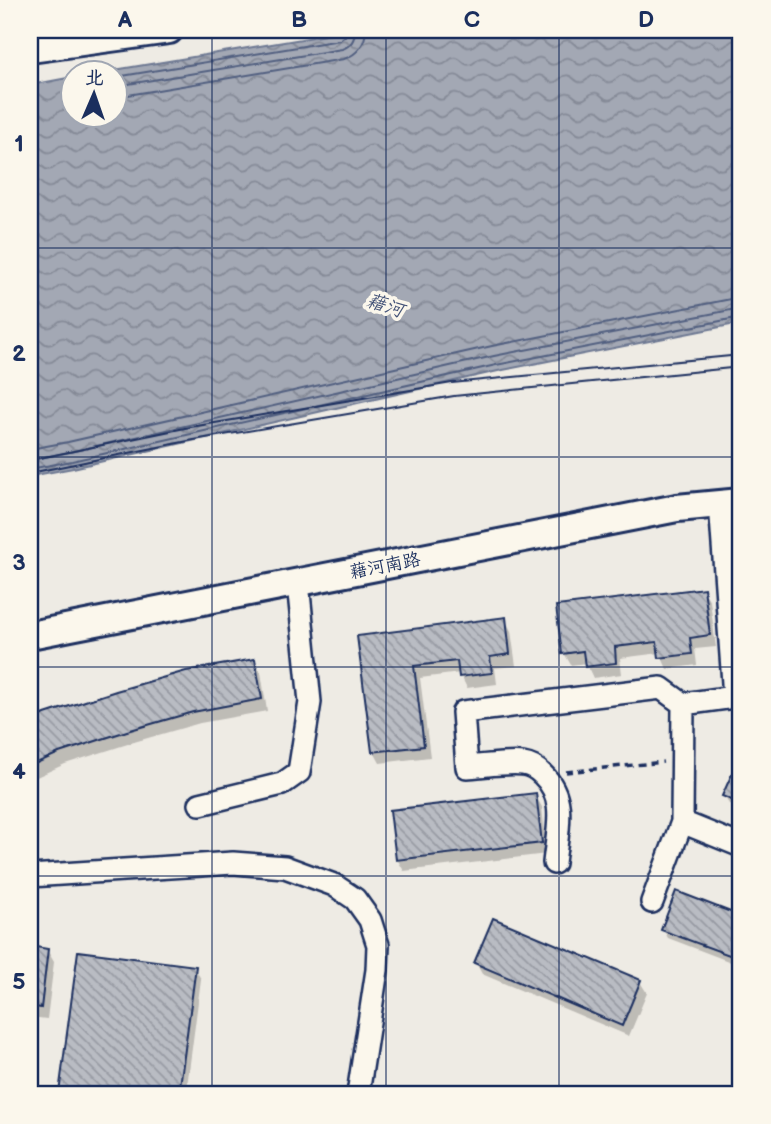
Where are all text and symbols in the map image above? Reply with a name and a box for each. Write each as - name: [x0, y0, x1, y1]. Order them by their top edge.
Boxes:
- text: A: [117, 6, 133, 34]
- text: B: [291, 6, 307, 34]
- text: C: [464, 6, 480, 34]
- text: D: [638, 6, 654, 34]
- north arrow: [60, 60, 130, 130]
- text: 北: [85, 67, 104, 90]
- text: 1: [14, 130, 24, 158]
- water label: 藉河: [363, 289, 409, 324]
- text: 2: [12, 340, 26, 368]
- text: 3: [12, 549, 26, 577]
- street label: 藉河南路: [348, 549, 422, 583]
- text: 4: [12, 758, 26, 786]
- text: 5: [12, 968, 26, 996]

